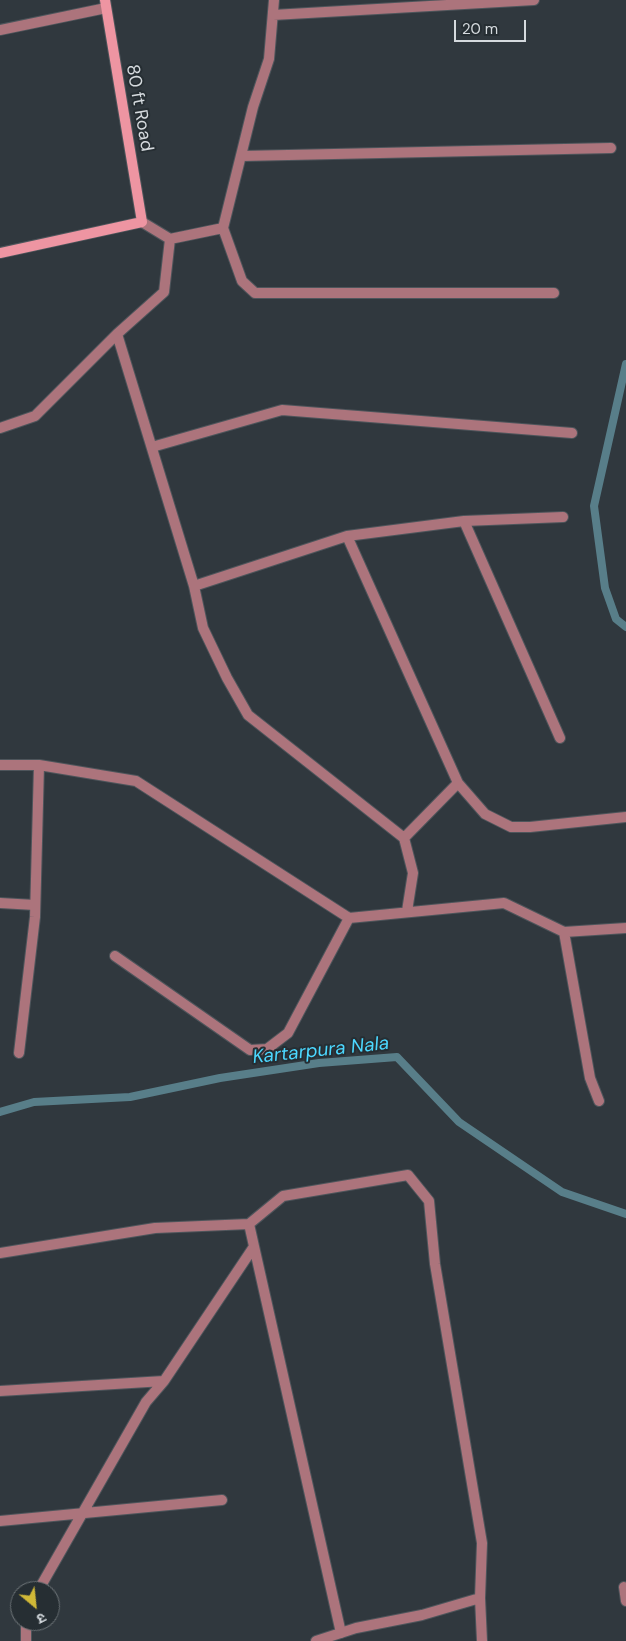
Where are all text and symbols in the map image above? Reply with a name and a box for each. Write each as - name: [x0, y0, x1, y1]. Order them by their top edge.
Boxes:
- scale bar: [456, 10, 528, 42]
- text: 20 m: [462, 19, 498, 39]
- street label: 80 ft Road: [121, 63, 157, 153]
- water label: Kartarpura Nala: [252, 1032, 390, 1070]
- north arrow: [10, 1581, 60, 1631]
- text: उ: [34, 1608, 49, 1628]

